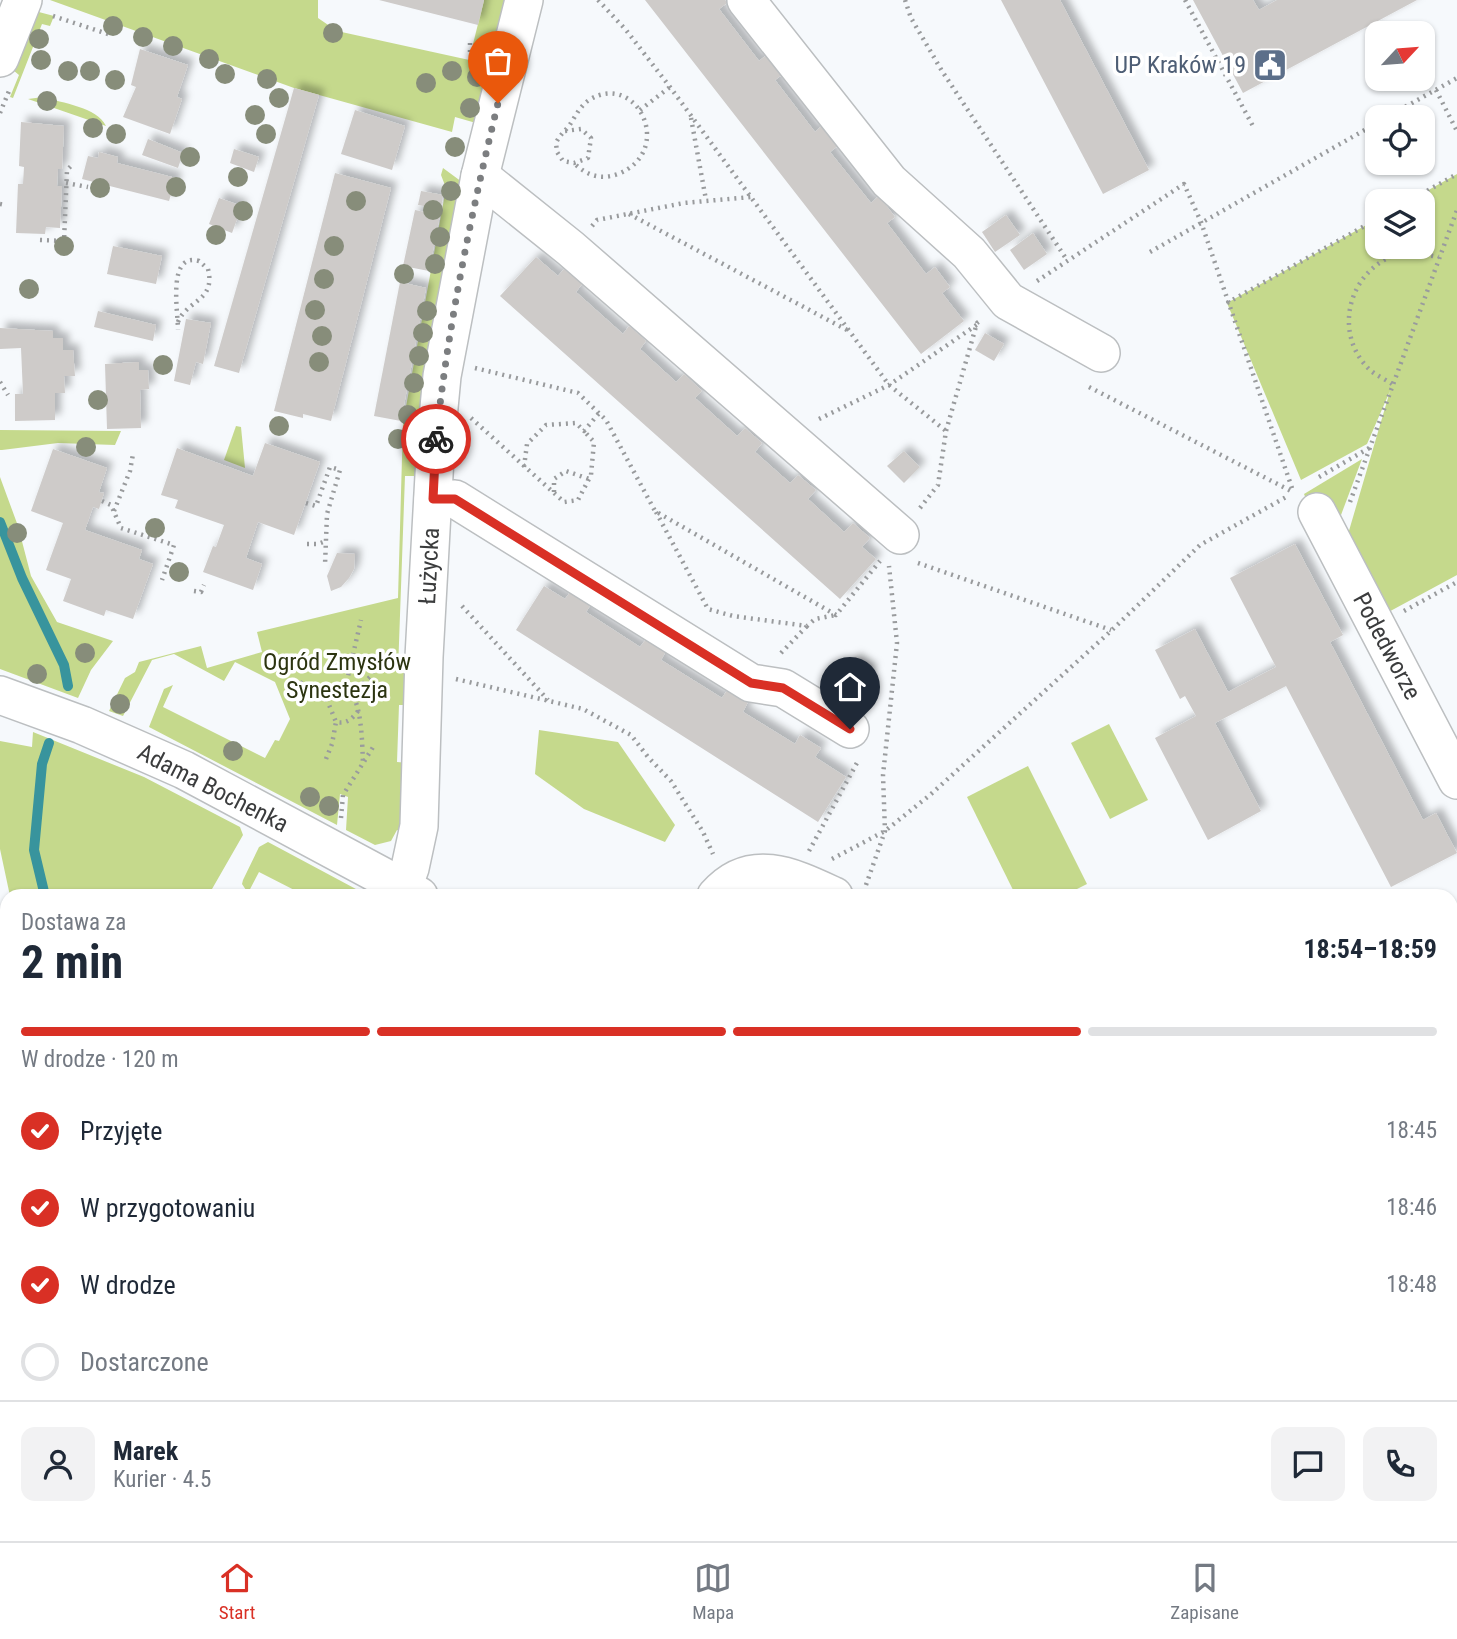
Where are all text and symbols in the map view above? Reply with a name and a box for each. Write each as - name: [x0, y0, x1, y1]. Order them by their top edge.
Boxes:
- north arrow: [1365, 21, 1435, 91]
- map controls: [1365, 21, 1435, 259]
- pin: [468, 31, 528, 103]
- icon: bag: [479, 42, 517, 80]
- public building icon: UP Kraków 19: [1251, 46, 1289, 84]
- place label: UP Kraków 19: [1115, 51, 1246, 79]
- button: locate: [1365, 105, 1435, 175]
- button: layers: [1365, 189, 1435, 259]
- courier: [401, 404, 471, 474]
- icon: bike: [417, 420, 455, 458]
- street label: Łużycka: [413, 527, 445, 605]
- street label: Podedworze: [1347, 588, 1427, 704]
- park label: Ogród Zmysłów Synestezja: [263, 648, 411, 704]
- pin: [820, 657, 880, 729]
- icon: home: [831, 668, 869, 706]
- street label: Adama Bochenka: [133, 738, 293, 838]
- text: Dostawa za: [21, 909, 126, 936]
- text: 18:54–18:59: [1303, 934, 1437, 964]
- text: 2 min: [21, 935, 123, 989]
- text: W drodze · 120 m: [21, 1046, 178, 1073]
- icon: check: [21, 1112, 59, 1150]
- text: Przyjęte: [80, 1116, 162, 1146]
- text: 18:45: [1386, 1117, 1437, 1144]
- icon: check: [21, 1189, 59, 1227]
- text: W przygotowaniu: [80, 1193, 255, 1223]
- text: 18:46: [1386, 1194, 1437, 1221]
- icon: check: [21, 1266, 59, 1304]
- text: W drodze: [80, 1270, 176, 1300]
- text: 18:48: [1386, 1271, 1437, 1298]
- text: Dostarczone: [80, 1347, 209, 1377]
- button: person: [21, 1427, 95, 1501]
- button: chat: [1271, 1427, 1345, 1501]
- button: phone: [1363, 1427, 1437, 1501]
- text: Marek: [113, 1436, 178, 1466]
- text: Kurier · 4.5: [113, 1466, 211, 1493]
- tab: Start: [218, 1559, 256, 1624]
- tab: Mapa: [692, 1559, 734, 1624]
- tab: Zapisane: [1170, 1559, 1239, 1624]

